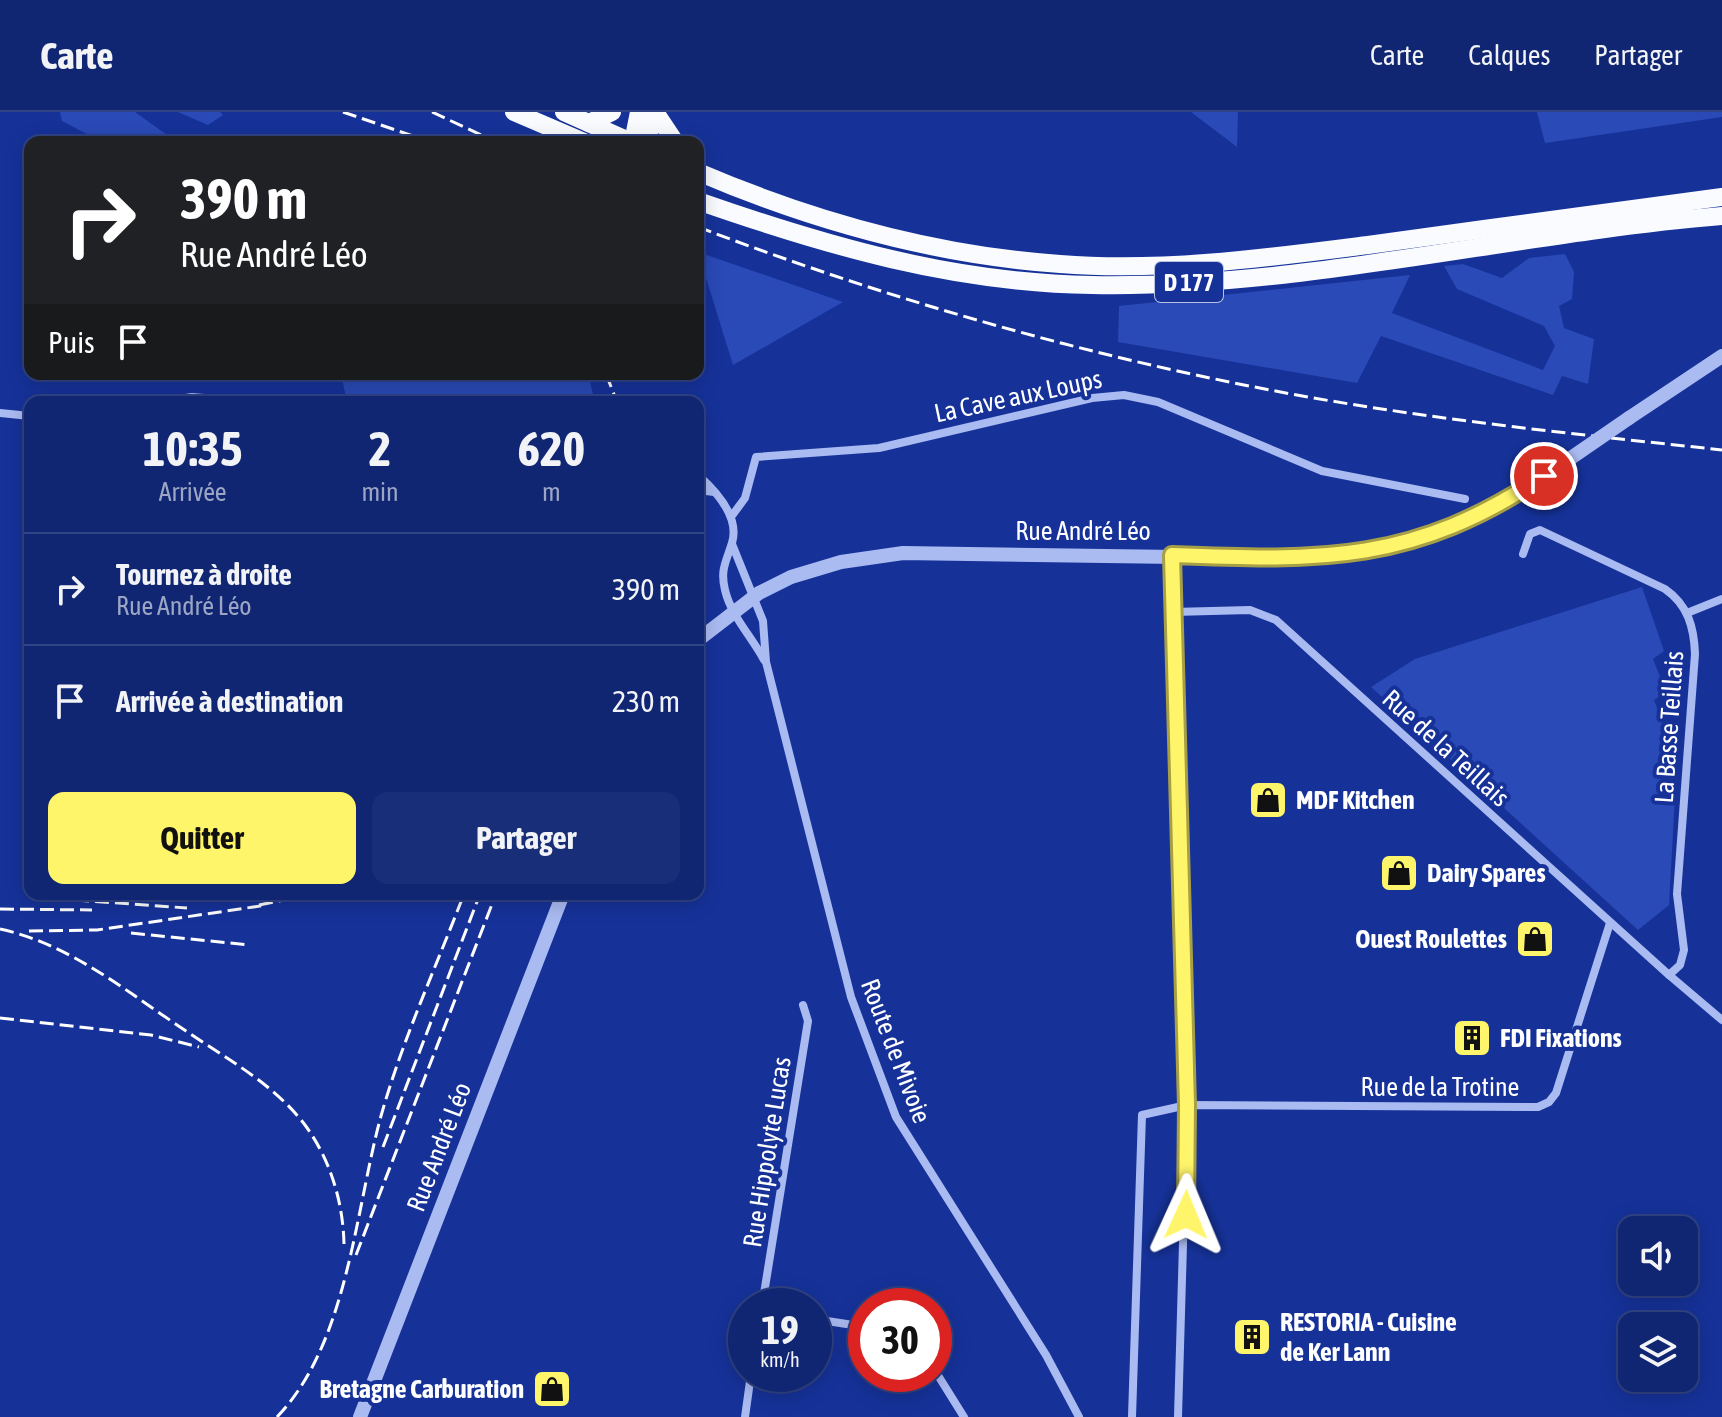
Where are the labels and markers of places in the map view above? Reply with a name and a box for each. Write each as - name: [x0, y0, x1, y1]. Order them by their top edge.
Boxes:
- pin: [1510, 442, 1578, 510]
- shop icon: MDF Kitchen: [1247, 779, 1289, 821]
- place label: MDF Kitchen: [1296, 785, 1415, 815]
- shop icon: Dairy Spares: [1378, 852, 1420, 894]
- place label: Dairy Spares: [1427, 858, 1546, 888]
- shop icon: Ouest Roulettes: [1514, 918, 1556, 960]
- place label: Ouest Roulettes: [1355, 924, 1507, 954]
- building icon: FDI Fixations: [1451, 1017, 1493, 1059]
- place label: FDI Fixations: [1500, 1023, 1622, 1053]
- place label: RESTORIA - Cuisine de Ker Lann: [1280, 1307, 1457, 1367]
- building icon: RESTORIA - Cuisine de Ker Lann: [1231, 1316, 1273, 1358]
- shop icon: Bretagne Carburation: [531, 1368, 573, 1410]
- place label: Bretagne Carburation: [320, 1374, 524, 1404]

